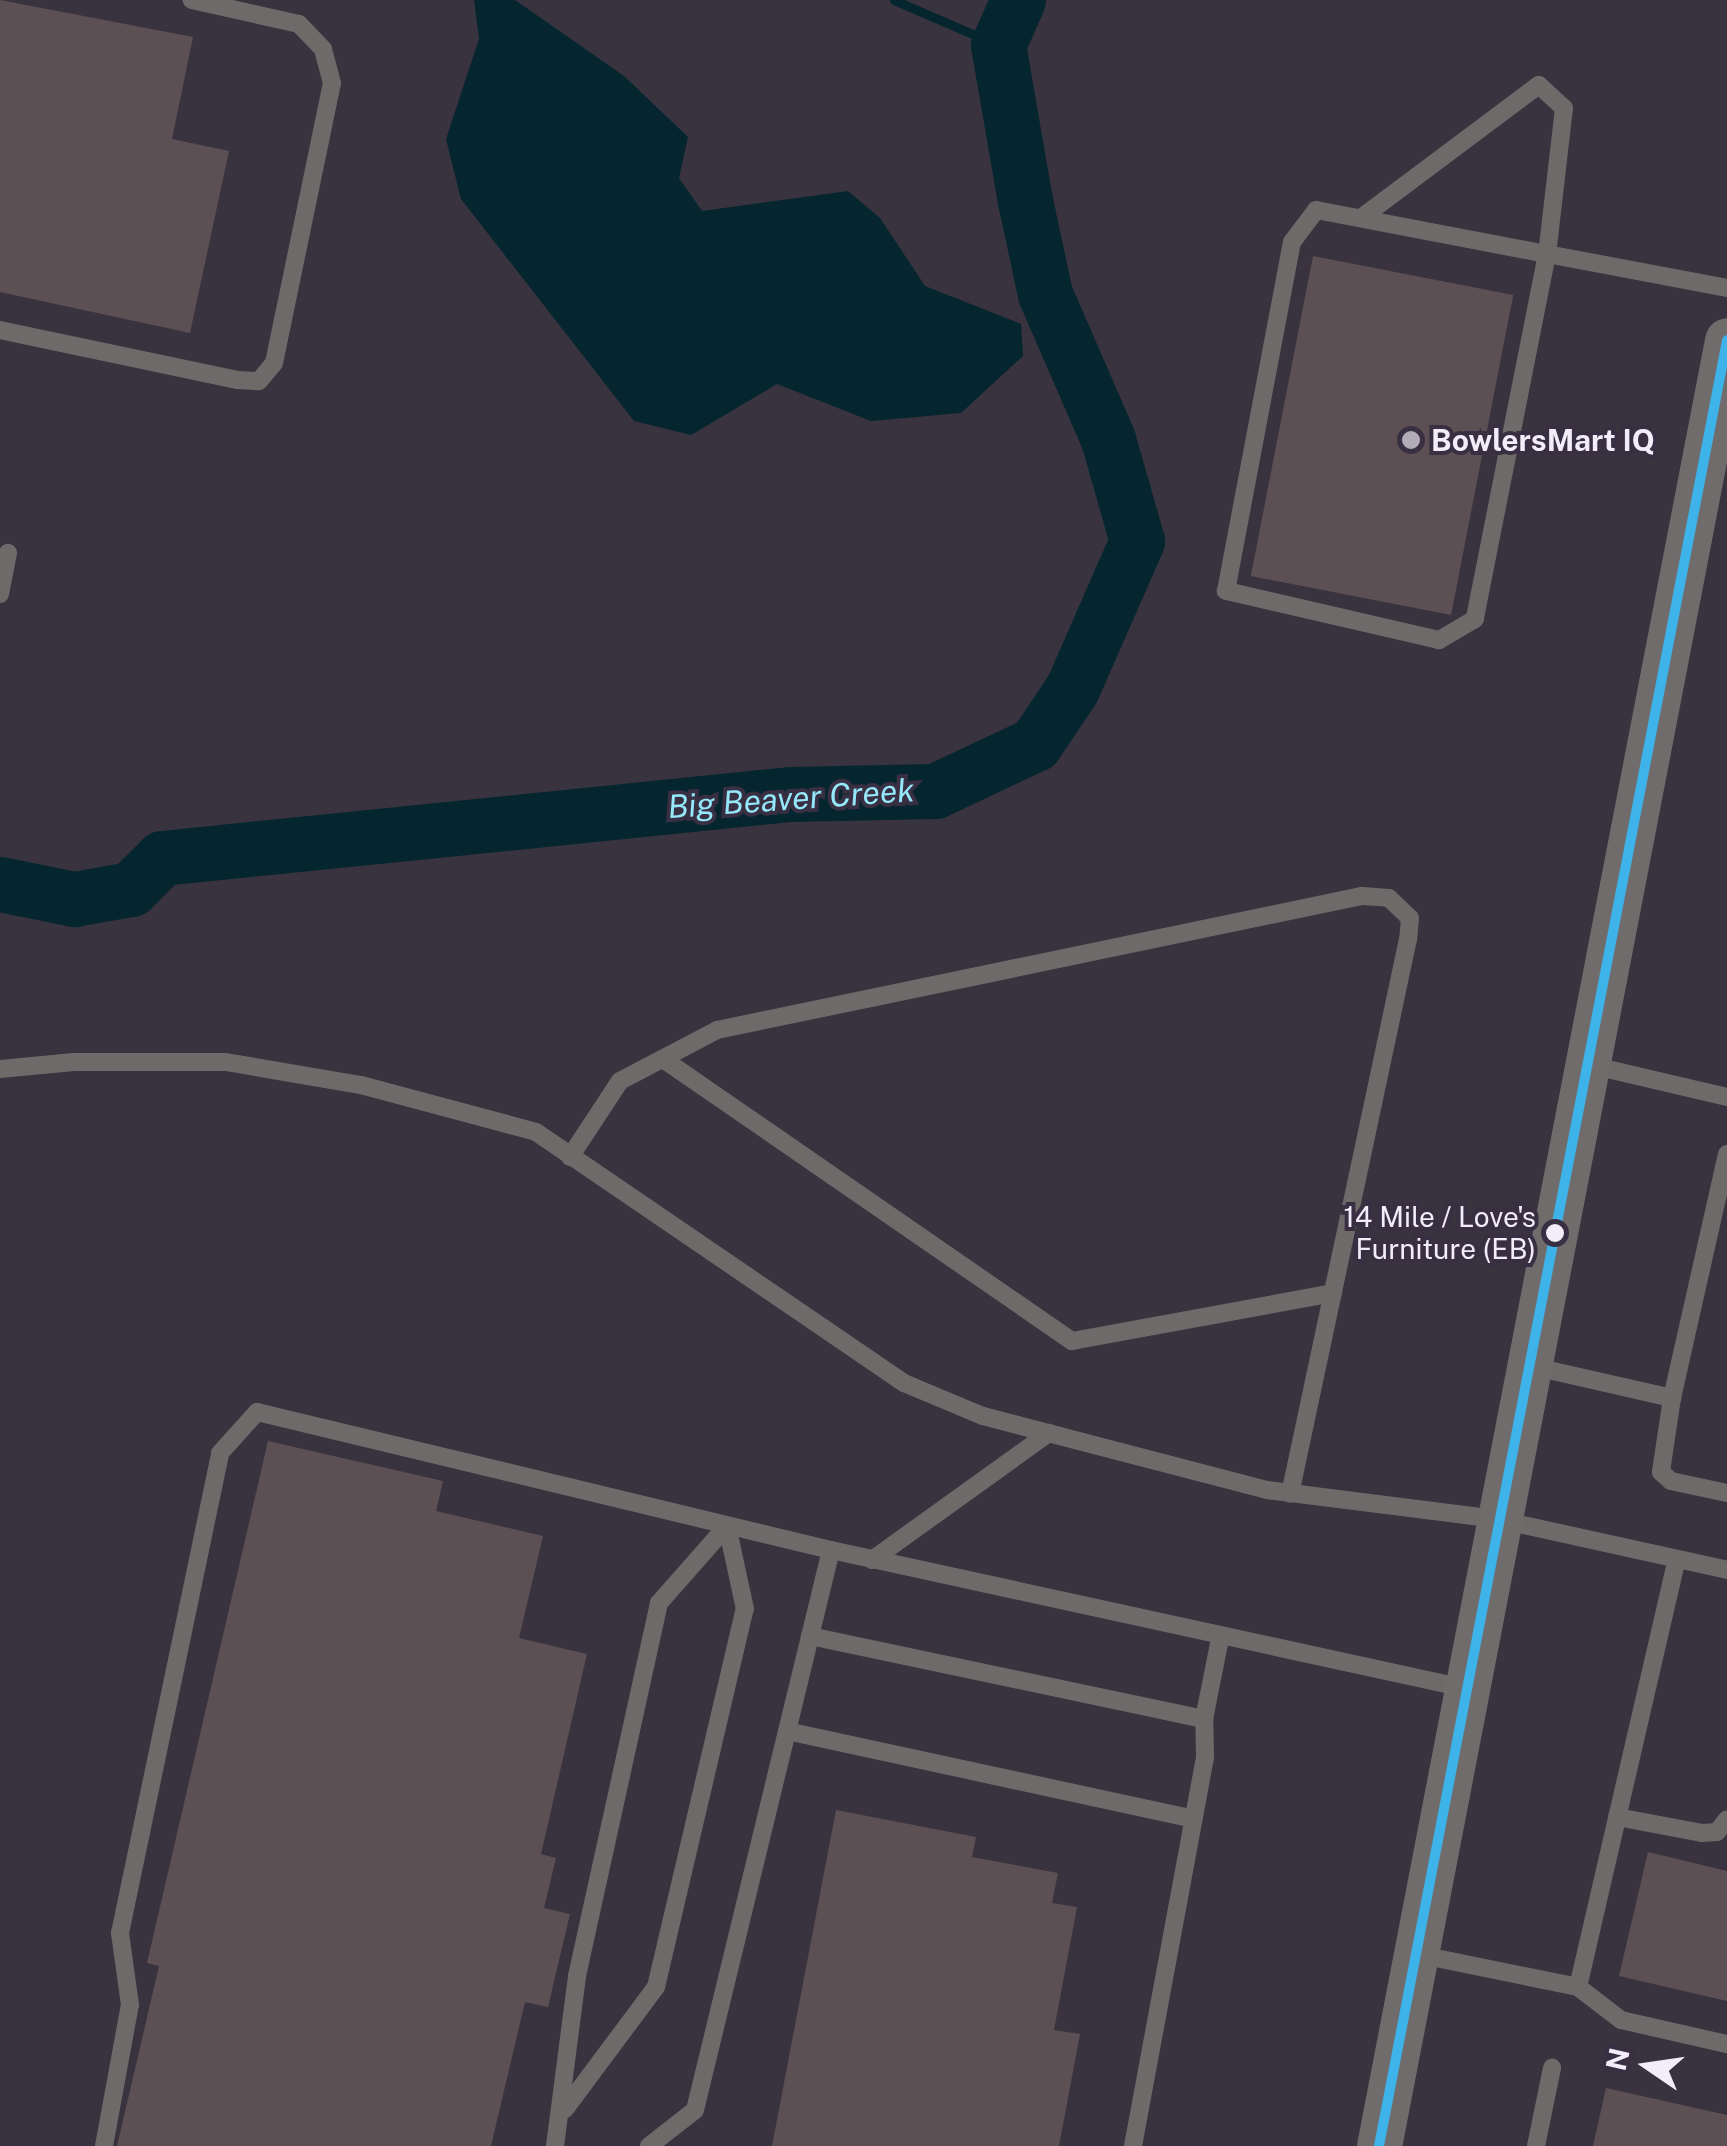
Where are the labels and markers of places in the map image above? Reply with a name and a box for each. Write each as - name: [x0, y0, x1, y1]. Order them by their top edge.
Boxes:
- place label: BowlersMart IQ: [1431, 422, 1655, 458]
- marker: BowlersMart IQ: [1400, 429, 1422, 451]
- place label: 14 Mile / Love's Furniture (EB): [1343, 1200, 1536, 1266]
- marker: 14 Mile / Love's Furniture (EB): [1545, 1223, 1565, 1243]

